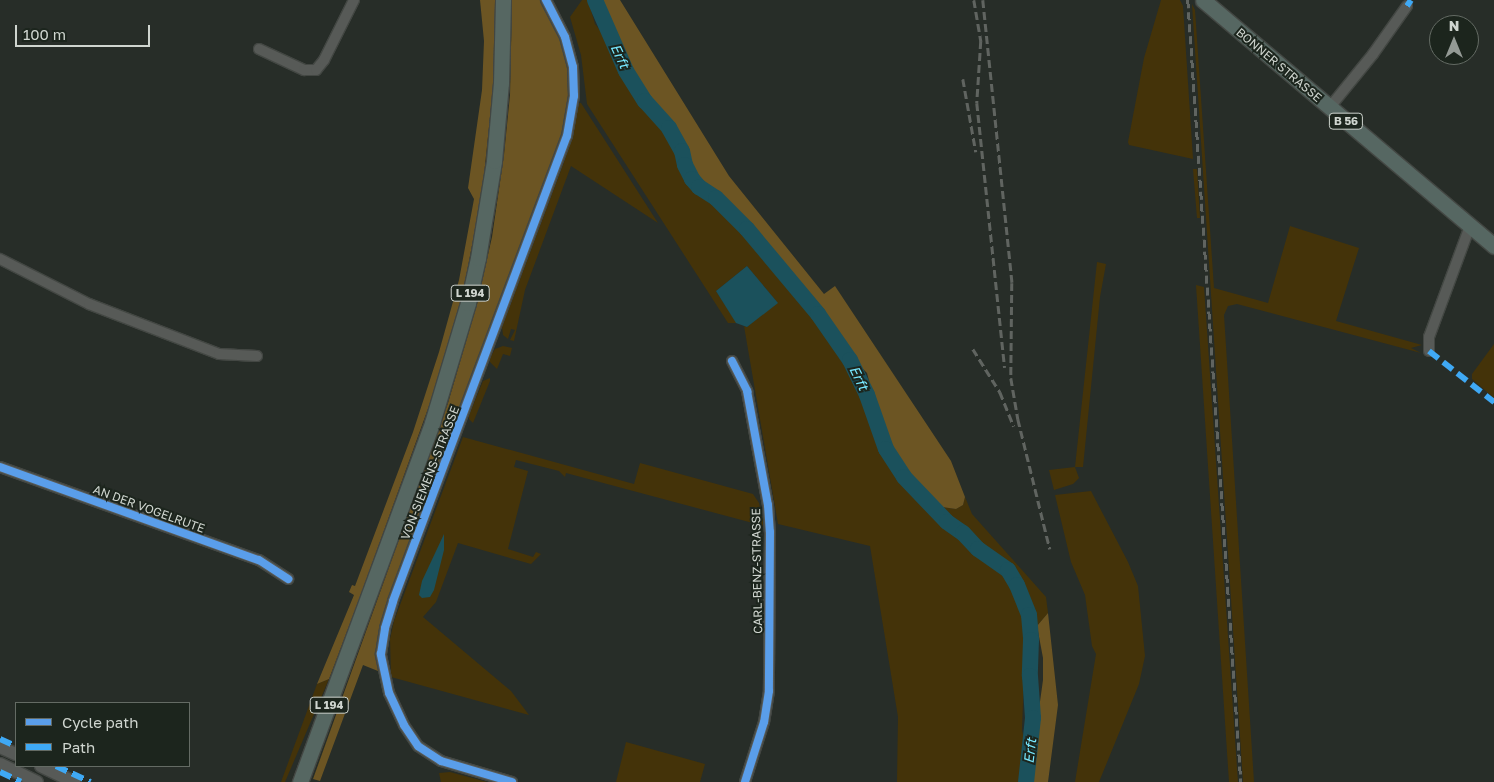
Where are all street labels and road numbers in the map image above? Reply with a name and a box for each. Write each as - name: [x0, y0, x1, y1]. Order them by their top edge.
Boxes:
- street label: BONNER STRASSE: [1233, 25, 1325, 105]
- road number: B 56: [1328, 112, 1364, 130]
- road number: L 194: [450, 284, 490, 302]
- street label: VON-SIEMENS-STRASSE: [398, 404, 462, 542]
- street label: AN DER VOGELRUTE: [91, 482, 207, 536]
- street label: CARL-BENZ-STRASSE: [749, 508, 765, 634]
- road number: L 194: [309, 696, 349, 714]

